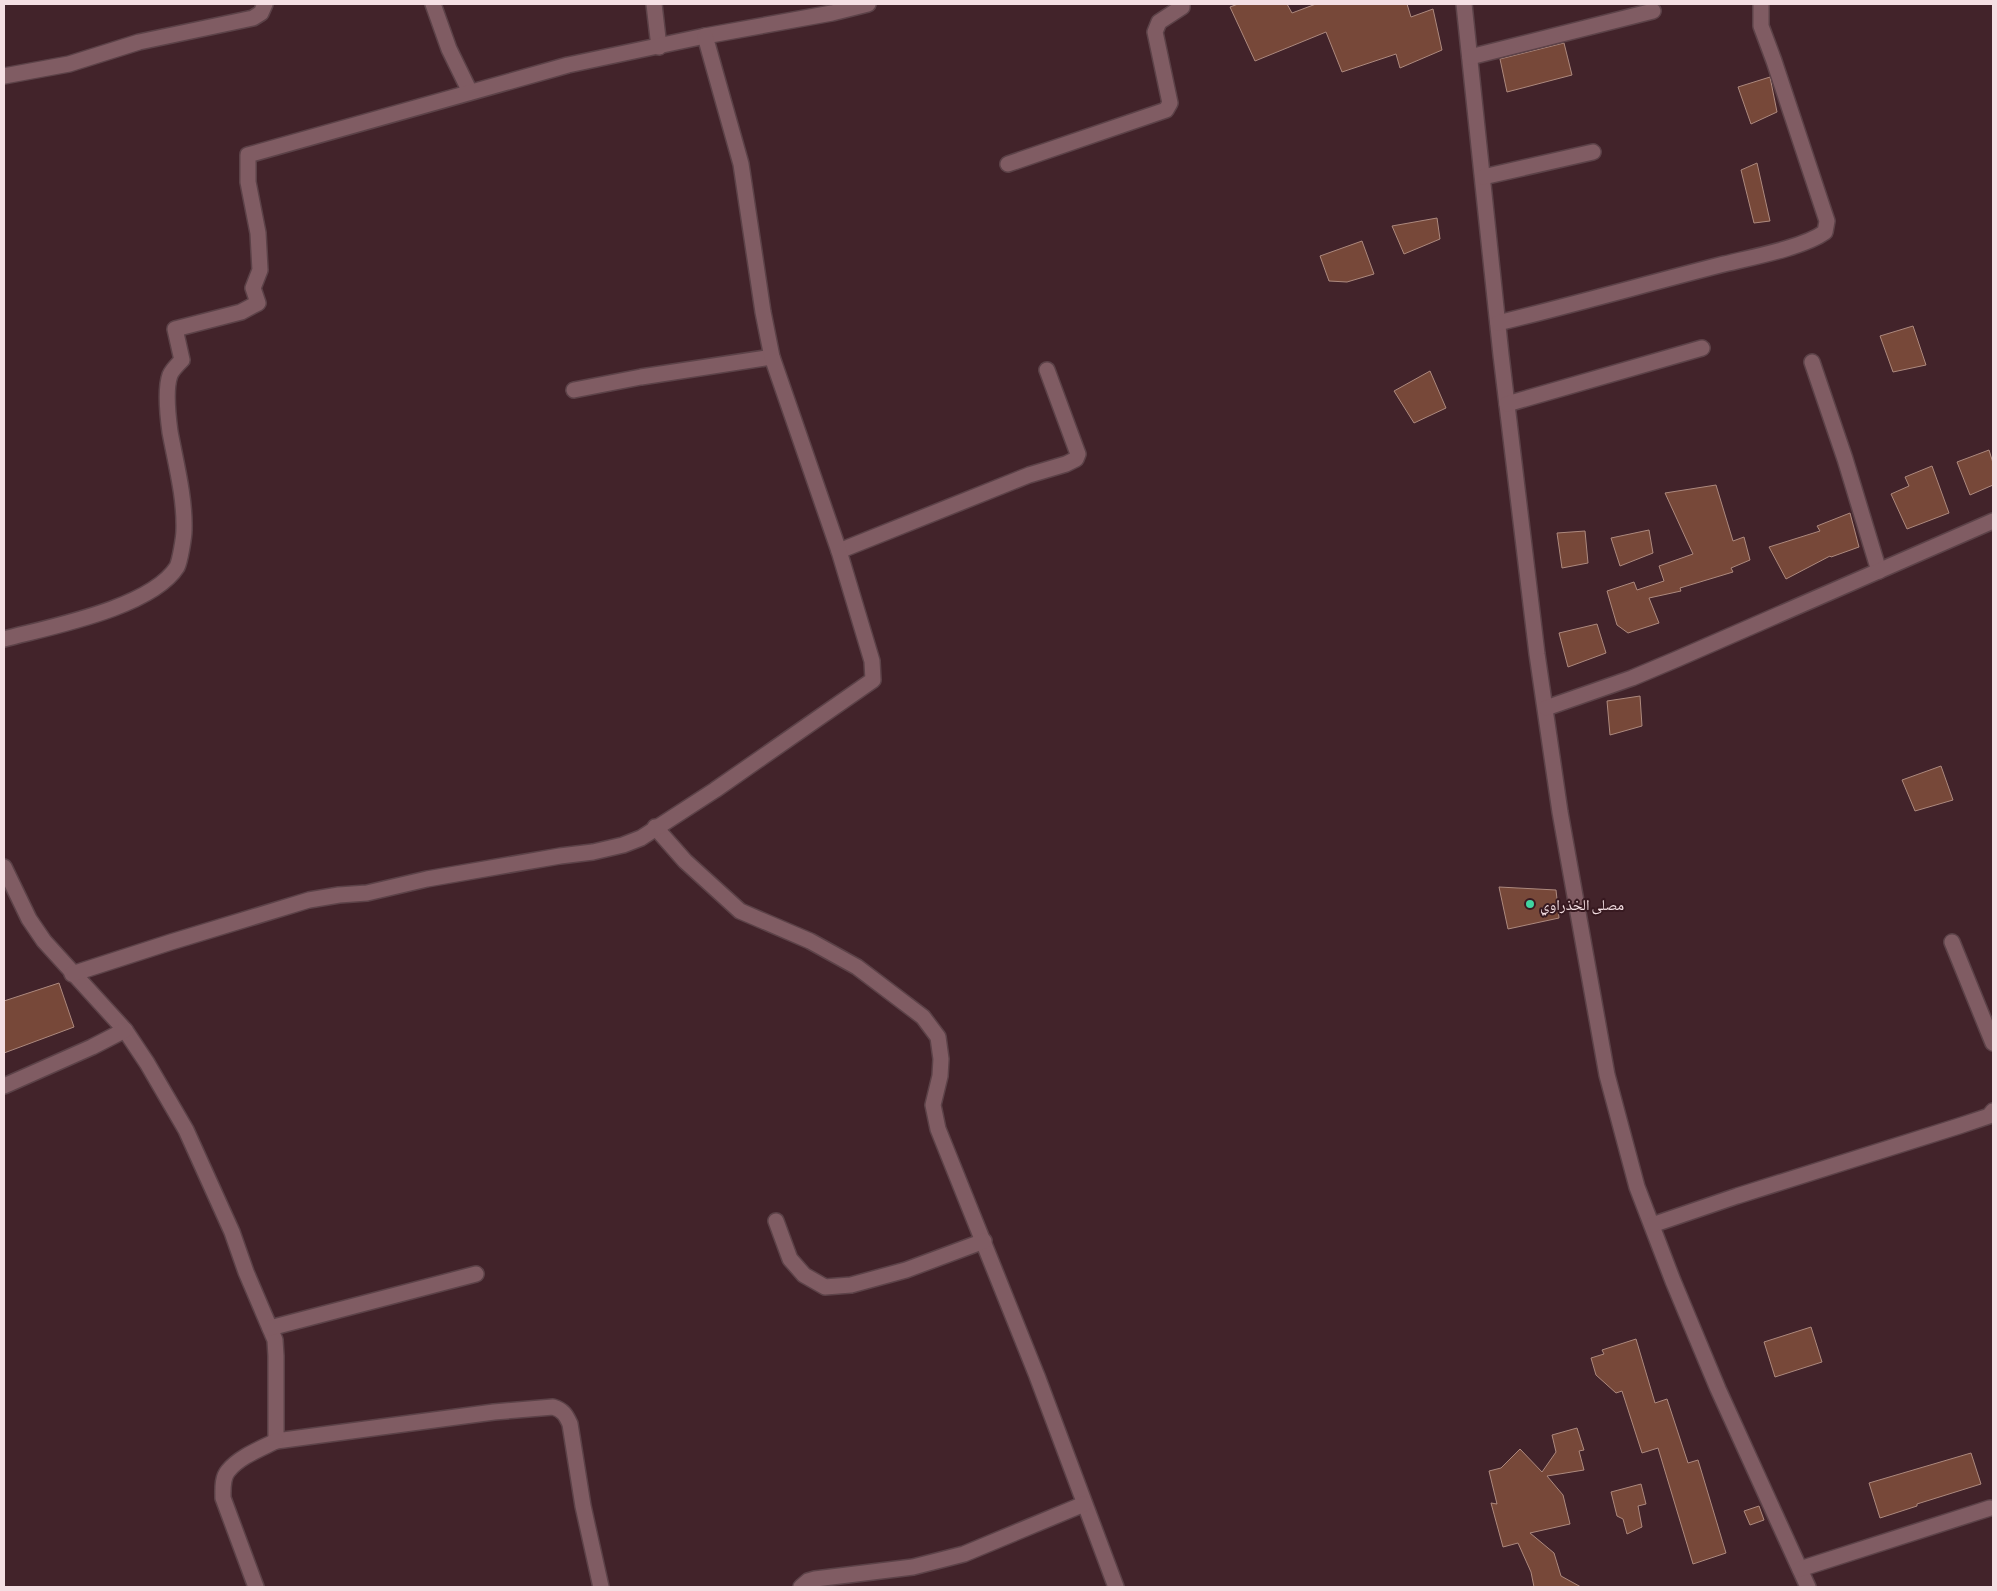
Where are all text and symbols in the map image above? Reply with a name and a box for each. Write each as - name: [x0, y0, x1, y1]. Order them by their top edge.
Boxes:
- place label: مصلى الخذراوي: [1540, 896, 1624, 916]
- marker: مصلى الخذراوي: [1524, 898, 1536, 910]

